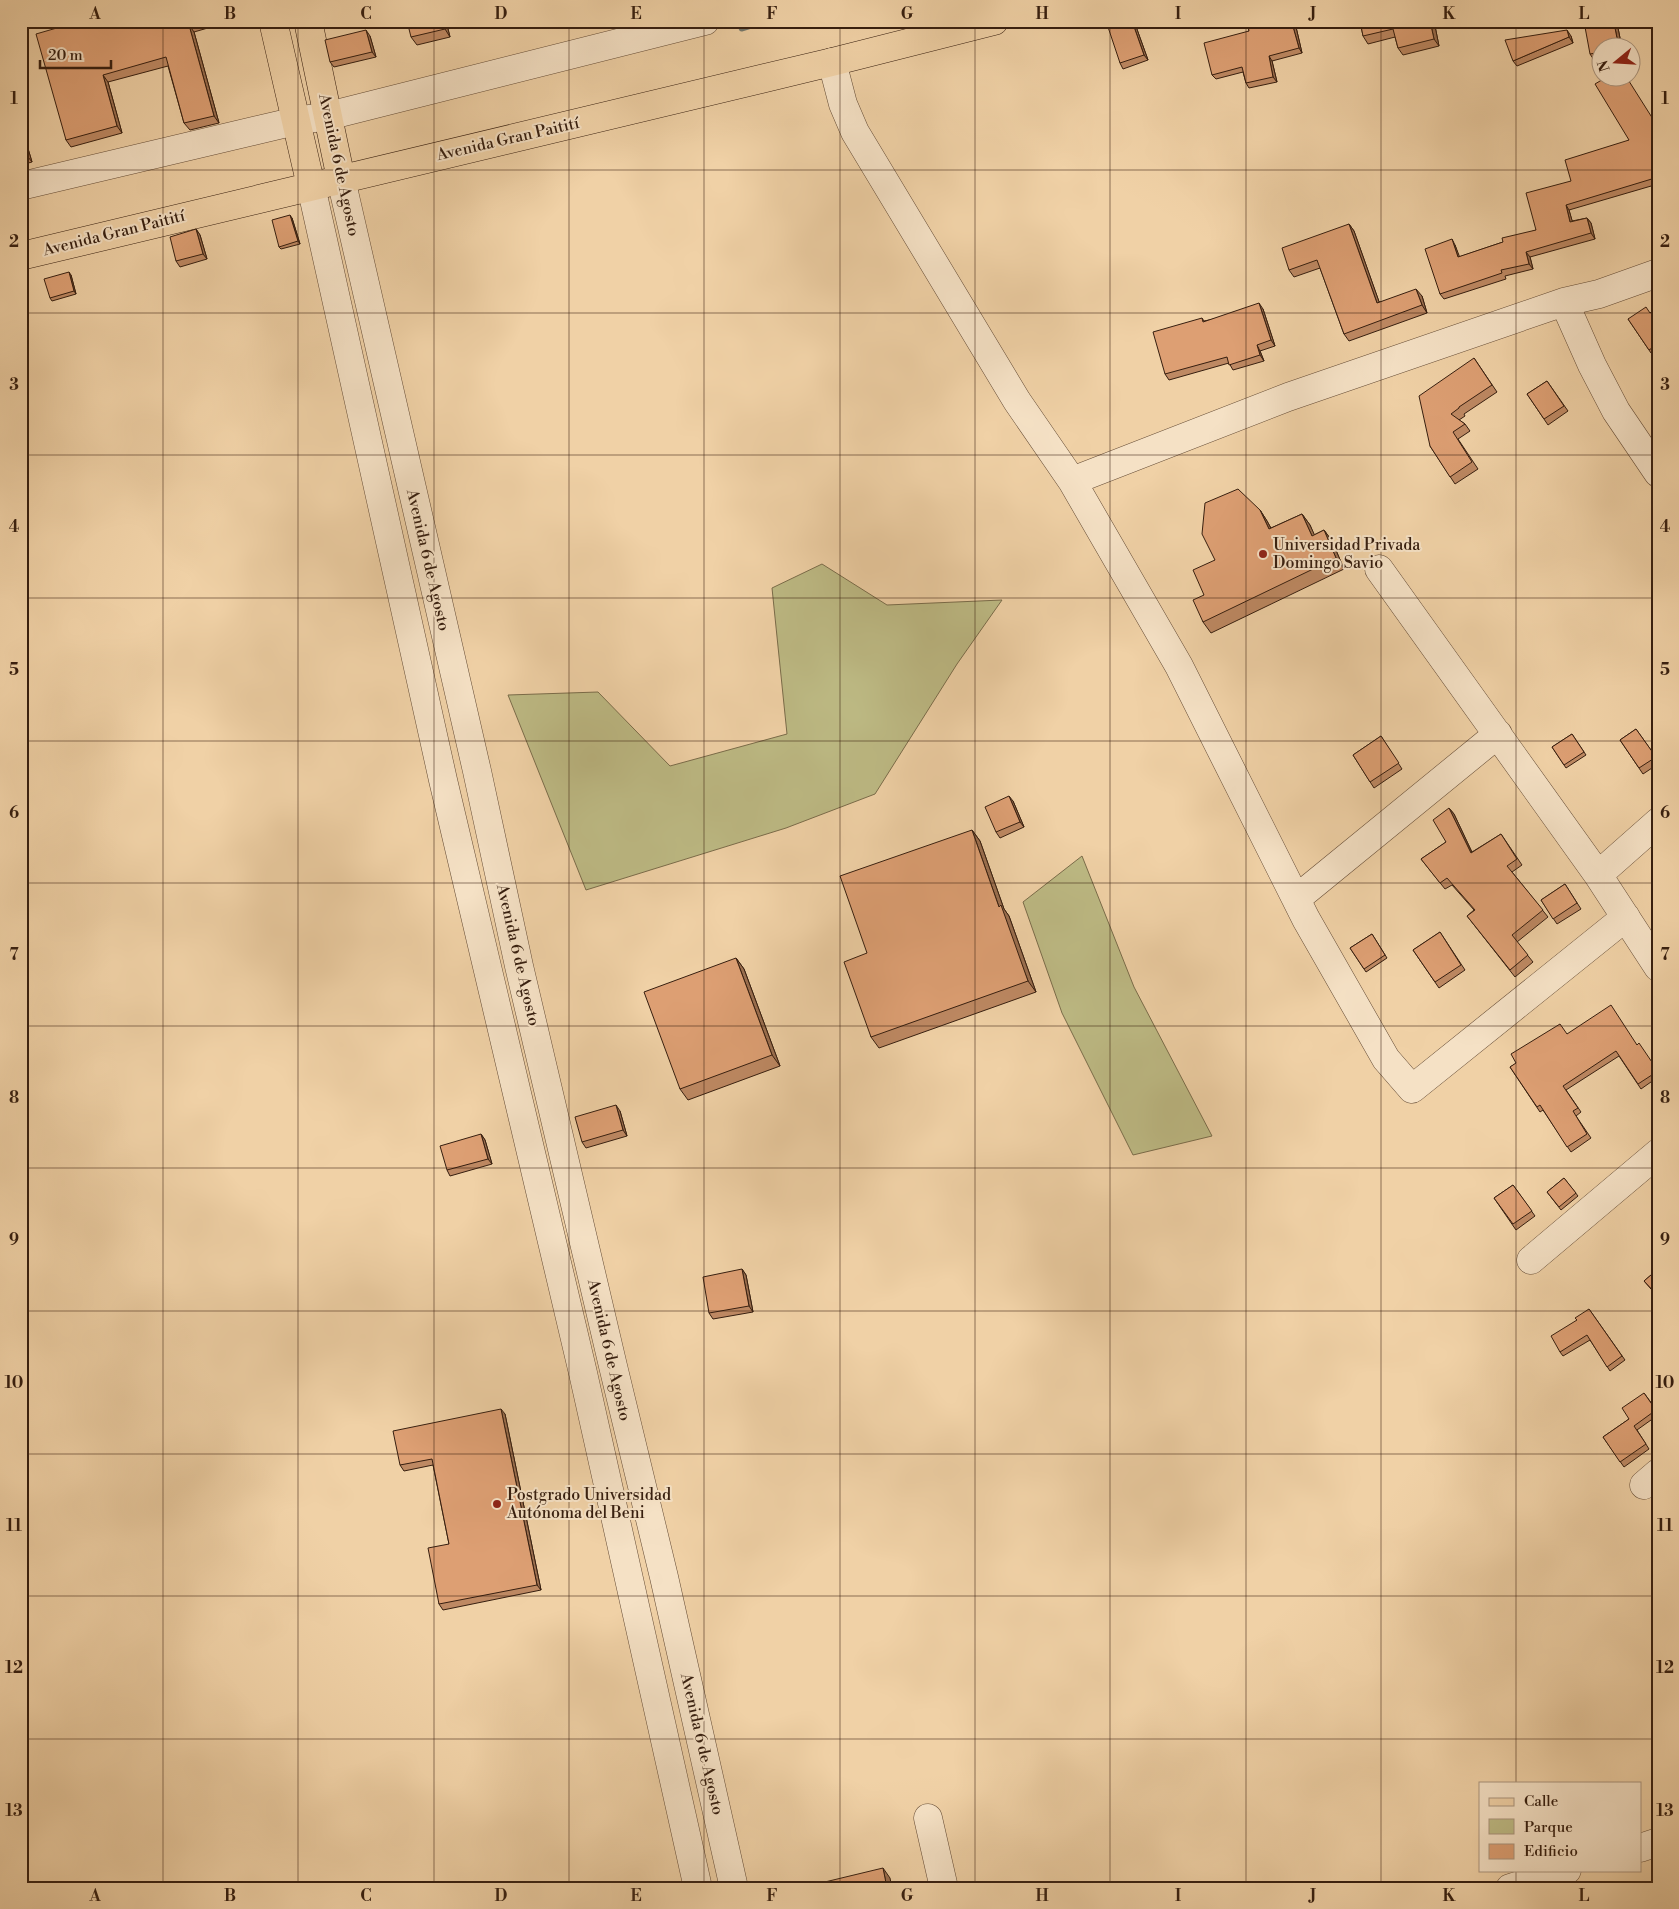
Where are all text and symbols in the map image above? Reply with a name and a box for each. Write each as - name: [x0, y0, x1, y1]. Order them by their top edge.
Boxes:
- text: A: [88, 4, 101, 24]
- text: B: [224, 4, 236, 24]
- text: C: [360, 4, 372, 24]
- text: D: [495, 4, 508, 24]
- text: E: [630, 4, 642, 24]
- text: F: [766, 4, 778, 24]
- text: G: [901, 4, 914, 24]
- text: H: [1035, 4, 1049, 24]
- text: I: [1175, 4, 1181, 24]
- text: J: [1308, 4, 1316, 24]
- text: K: [1443, 4, 1457, 24]
- text: L: [1579, 4, 1590, 24]
- scale bar: [40, 38, 111, 70]
- north arrow: [1592, 38, 1642, 88]
- text: 20 m: [48, 46, 83, 65]
- text: N: [1594, 58, 1615, 74]
- text: 1: [10, 89, 18, 109]
- text: 1: [1661, 89, 1669, 109]
- street label: Avenida 6 de Agosto: [314, 91, 364, 238]
- street label: Avenida Gran Paitití: [434, 113, 582, 165]
- street label: Avenida Gran Paitití: [40, 205, 188, 261]
- text: 2: [9, 232, 19, 252]
- text: 2: [1660, 232, 1670, 252]
- text: 3: [9, 375, 19, 395]
- text: 3: [1660, 375, 1670, 395]
- street label: Avenida 6 de Agosto: [402, 486, 454, 633]
- text: 4: [9, 517, 20, 537]
- text: 4: [1660, 517, 1671, 537]
- place label: Universidad Privada Domingo Savio: [1273, 535, 1421, 573]
- marker: Universidad Privada Domingo Savio: [1257, 548, 1269, 560]
- text: 5: [9, 660, 19, 680]
- text: 5: [1660, 660, 1670, 680]
- text: 6: [9, 803, 19, 823]
- text: 6: [1660, 803, 1670, 823]
- street label: Avenida 6 de Agosto: [492, 881, 544, 1028]
- text: 7: [9, 945, 19, 965]
- text: 7: [1660, 945, 1670, 965]
- text: 8: [9, 1088, 19, 1108]
- text: 8: [1660, 1088, 1670, 1108]
- text: 9: [9, 1230, 19, 1250]
- text: 9: [1660, 1230, 1670, 1250]
- street label: Avenida 6 de Agosto: [583, 1276, 635, 1423]
- text: 10: [5, 1373, 23, 1393]
- text: 10: [1656, 1373, 1674, 1393]
- place label: Postgrado Universidad Autónoma del Beni: [506, 1485, 671, 1523]
- marker: Postgrado Universidad Autónoma del Beni: [491, 1498, 503, 1510]
- text: 11: [6, 1516, 22, 1536]
- text: 11: [1657, 1516, 1673, 1536]
- text: 12: [5, 1658, 23, 1678]
- text: 12: [1656, 1658, 1674, 1678]
- street label: Avenida 6 de Agosto: [676, 1670, 728, 1817]
- legend: [1479, 1782, 1642, 1872]
- text: Calle: [1524, 1792, 1558, 1811]
- text: 13: [5, 1801, 23, 1821]
- text: 13: [1656, 1801, 1674, 1821]
- text: Parque: [1524, 1818, 1573, 1837]
- text: Edificio: [1524, 1842, 1578, 1861]
- text: A: [88, 1886, 101, 1906]
- text: B: [224, 1886, 236, 1906]
- text: C: [360, 1886, 372, 1906]
- text: D: [495, 1886, 508, 1906]
- text: E: [630, 1886, 642, 1906]
- text: F: [766, 1886, 778, 1906]
- text: G: [901, 1886, 914, 1906]
- text: H: [1035, 1886, 1049, 1906]
- text: I: [1175, 1886, 1181, 1906]
- text: J: [1308, 1886, 1316, 1906]
- text: K: [1443, 1886, 1457, 1906]
- text: L: [1579, 1886, 1590, 1906]

